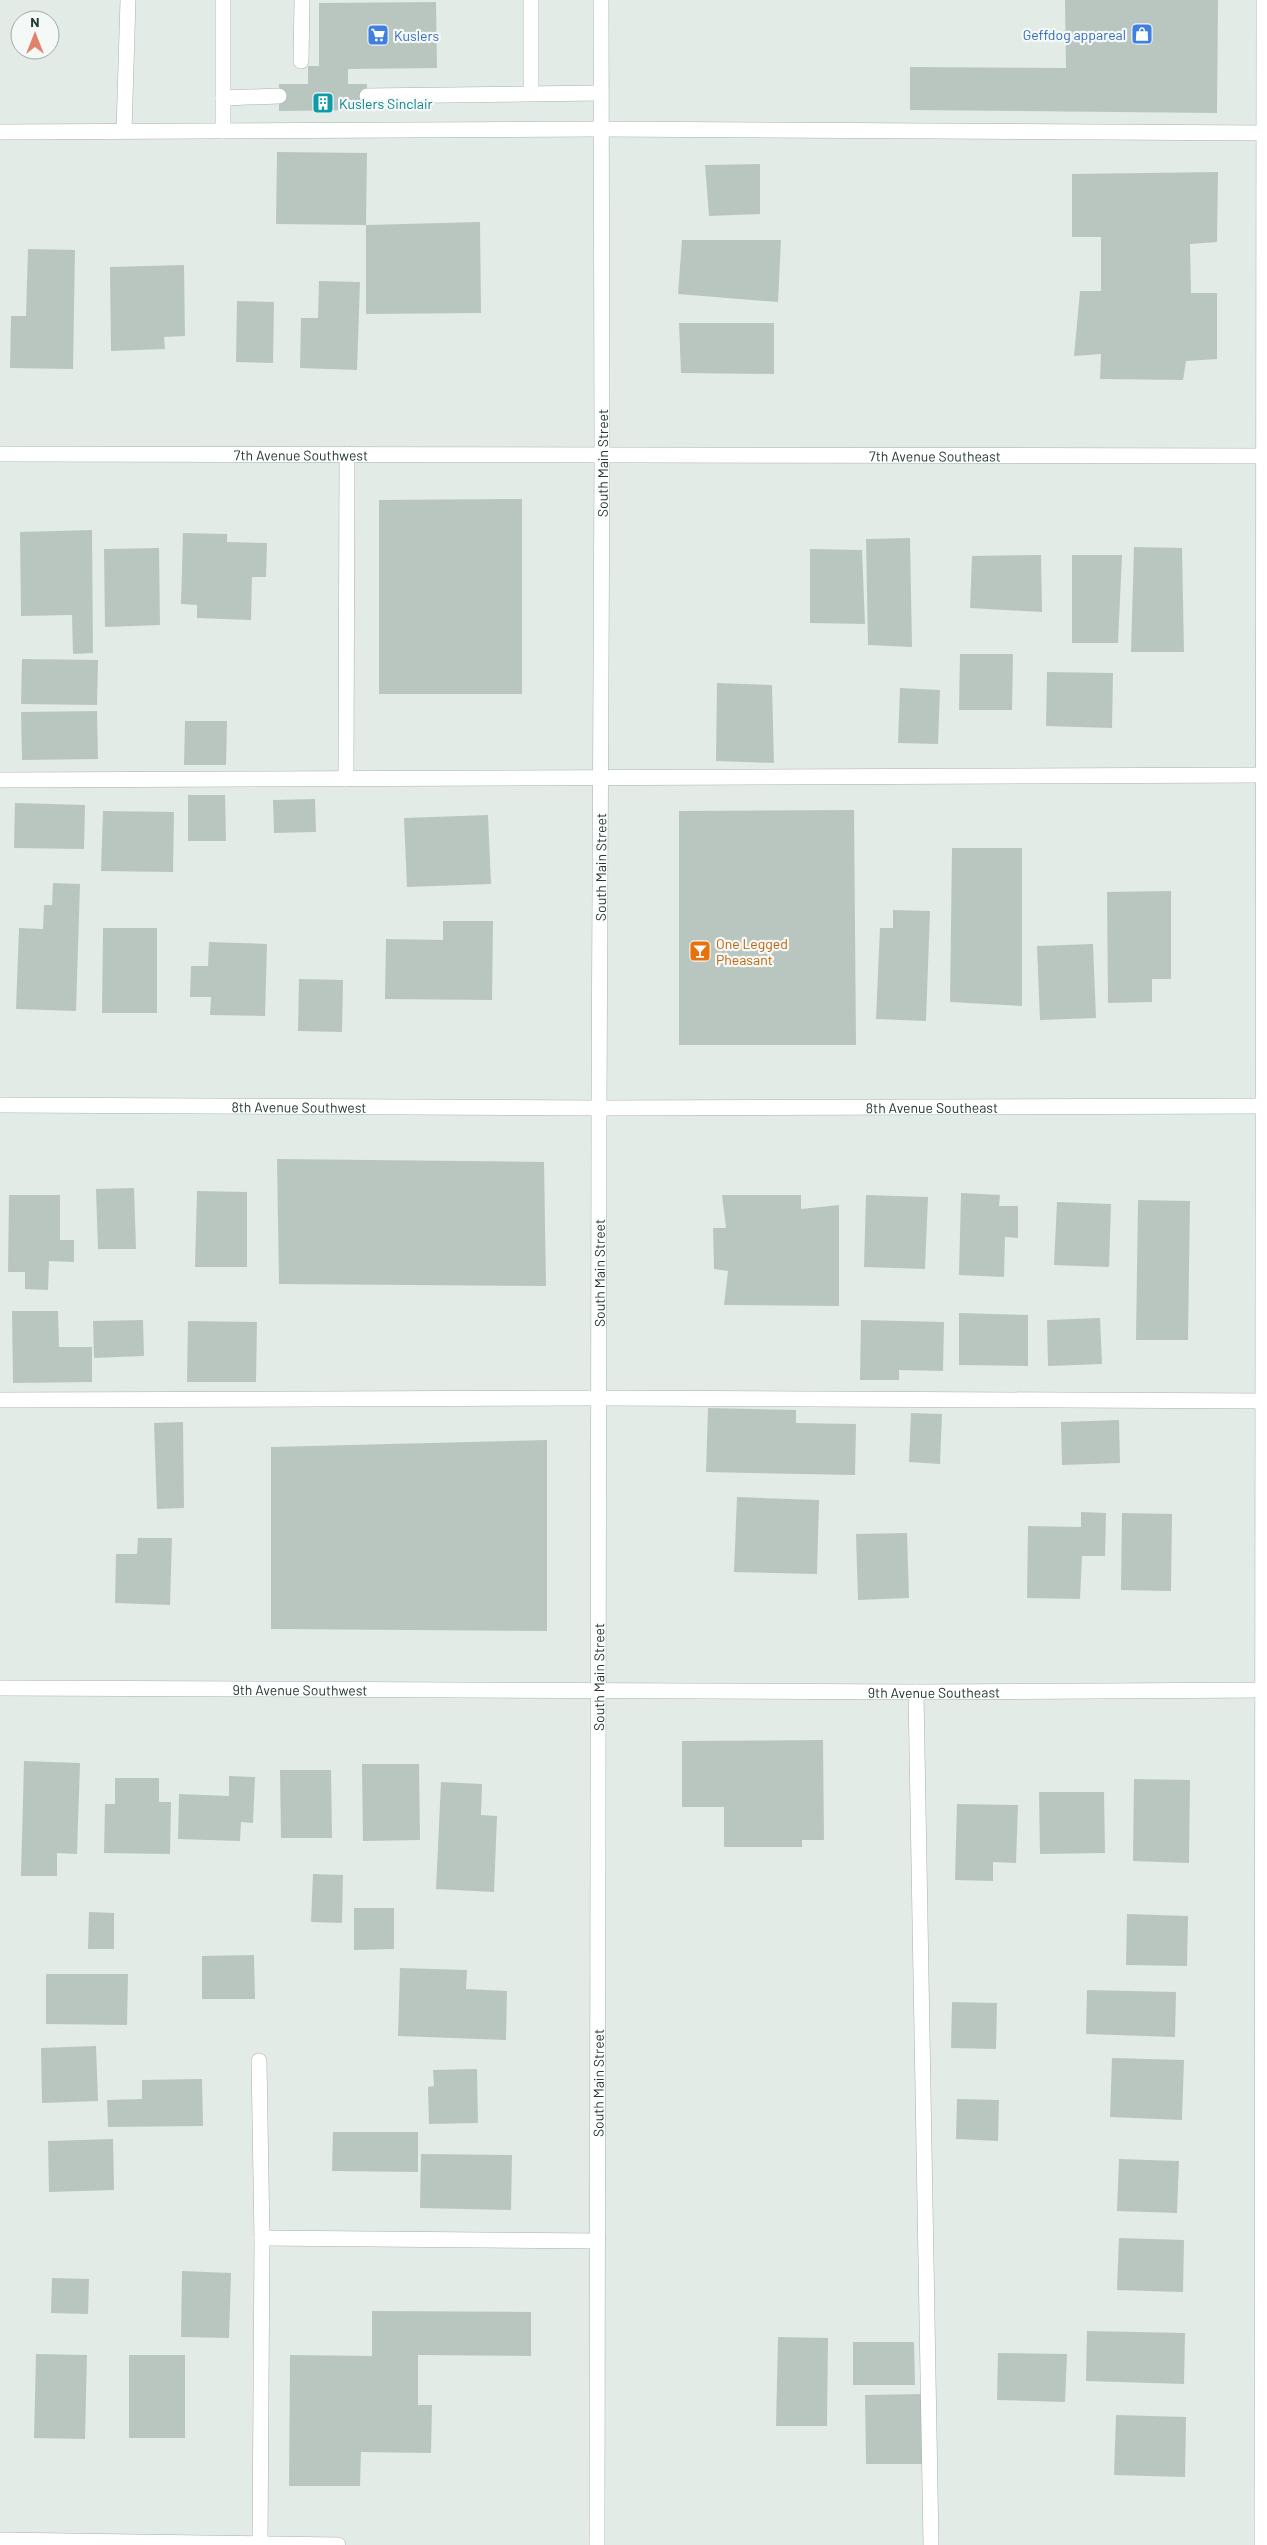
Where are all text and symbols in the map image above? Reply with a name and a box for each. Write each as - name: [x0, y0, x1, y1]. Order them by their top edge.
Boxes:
- north arrow: [10, 10, 60, 60]
- text: N: [30, 13, 40, 30]
- shop icon: Geffdog appareal: [1130, 22, 1154, 46]
- supermarket icon: Kuslers: [366, 23, 390, 47]
- place label: Geffdog appareal: [1023, 26, 1126, 43]
- place label: Kuslers: [394, 27, 440, 44]
- building icon: Kuslers Sinclair: [311, 91, 335, 115]
- place label: Kuslers Sinclair: [339, 95, 433, 112]
- street label: South Main Street: [593, 409, 611, 517]
- street label: 7th Avenue Southwest: [234, 446, 368, 463]
- street label: 7th Avenue Southeast: [869, 447, 1001, 464]
- street label: South Main Street: [591, 813, 609, 921]
- place label: One Legged Pheasant: [716, 935, 788, 968]
- bar icon: One Legged Pheasant: [688, 939, 712, 963]
- street label: 8th Avenue Southwest: [231, 1098, 367, 1115]
- street label: 8th Avenue Southeast: [866, 1098, 998, 1116]
- street label: South Main Street: [590, 1219, 607, 1327]
- street label: South Main Street: [590, 1623, 607, 1731]
- street label: 9th Avenue Southwest: [232, 1681, 368, 1698]
- street label: 9th Avenue Southeast: [868, 1683, 1000, 1701]
- street label: South Main Street: [589, 2029, 606, 2137]

